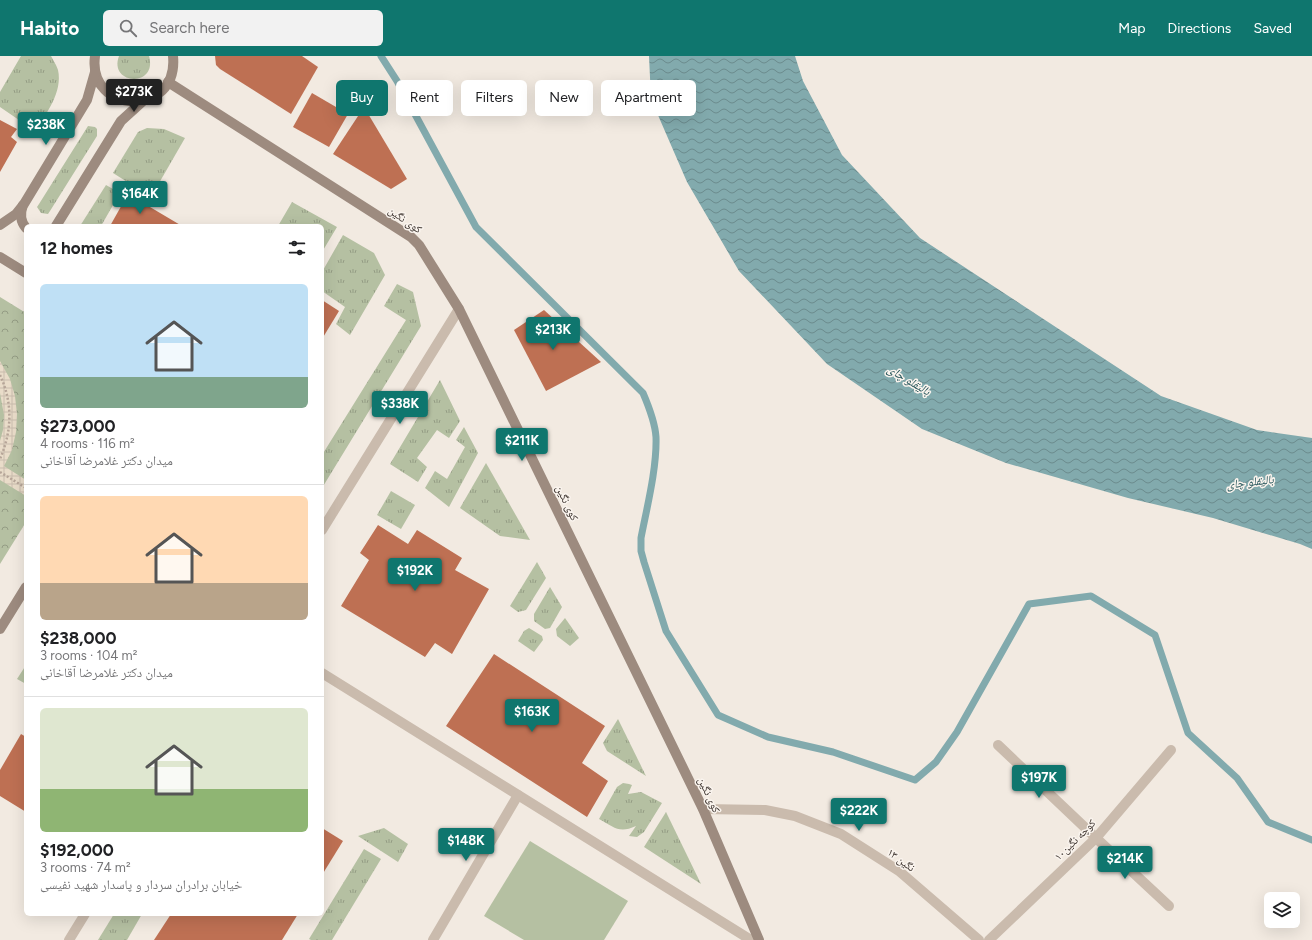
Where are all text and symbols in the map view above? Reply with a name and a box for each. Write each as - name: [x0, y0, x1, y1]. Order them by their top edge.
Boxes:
- search box: [103, 10, 383, 46]
- text: Habito: [20, 17, 79, 40]
- icon: search: [117, 17, 139, 39]
- text: Search here: [149, 19, 229, 37]
- text: Map: [1118, 20, 1146, 37]
- text: Directions: [1168, 20, 1231, 37]
- text: Saved: [1253, 20, 1292, 37]
- pin: $273K: [106, 79, 162, 113]
- chip: Buy: [336, 80, 388, 116]
- chip: Rent: [396, 80, 453, 116]
- chip: Filters: [461, 80, 527, 116]
- chip: New: [535, 80, 593, 116]
- chip: Apartment: [601, 80, 696, 116]
- text: $273K: [115, 84, 153, 99]
- pin: $238K: [18, 112, 74, 146]
- text: $238K: [27, 117, 65, 132]
- pin: $164K: [112, 181, 168, 215]
- text: $164K: [121, 186, 159, 201]
- street label: کوی نگین: [386, 204, 425, 236]
- icon: filters: [286, 237, 308, 259]
- text: 12 homes: [40, 238, 113, 258]
- icon: home: [138, 310, 210, 382]
- pin: $213K: [525, 317, 581, 351]
- text: $213K: [535, 322, 571, 337]
- water label: بالیقلو چای: [885, 362, 934, 399]
- pin: $338K: [372, 391, 428, 425]
- text: $338K: [381, 396, 419, 411]
- text: $273,000: [40, 416, 116, 436]
- pin: $211K: [494, 428, 550, 462]
- text: $211K: [505, 433, 539, 448]
- text: 4 rooms · 116 m²: [40, 436, 135, 451]
- text: میدان دکتر غلامرضا آقاخانی: [40, 453, 173, 468]
- water label: بالیقلو چای: [1226, 472, 1275, 493]
- street label: کوی نگین: [553, 483, 581, 523]
- icon: home: [138, 522, 210, 594]
- pin: $192K: [387, 558, 443, 592]
- text: $192K: [397, 563, 433, 578]
- text: $238,000: [40, 628, 117, 648]
- text: 3 rooms · 104 m²: [40, 648, 137, 663]
- text: میدان دکتر غلامرضا آقاخانی: [40, 665, 173, 680]
- pin: $163K: [504, 699, 560, 733]
- text: $163K: [514, 704, 550, 719]
- icon: home: [138, 734, 210, 806]
- pin: $197K: [1011, 765, 1067, 799]
- text: $197K: [1021, 770, 1057, 785]
- street label: کوی نگین: [695, 775, 723, 815]
- pin: $222K: [831, 798, 887, 832]
- text: $222K: [840, 803, 878, 818]
- street label: کوچه نگین۱۰: [1052, 816, 1099, 863]
- pin: $148K: [438, 828, 494, 862]
- text: $148K: [447, 833, 485, 848]
- text: $192,000: [40, 840, 114, 860]
- street label: نگین ۱۳: [885, 846, 917, 874]
- pin: $214K: [1097, 846, 1153, 880]
- text: $214K: [1106, 851, 1144, 866]
- text: 3 rooms · 74 m²: [40, 860, 131, 875]
- text: خیابان برادران سردار و پاسدار شهید نفیسی: [40, 877, 242, 892]
- map controls: [1264, 892, 1300, 928]
- button: layers: [1264, 892, 1300, 928]

